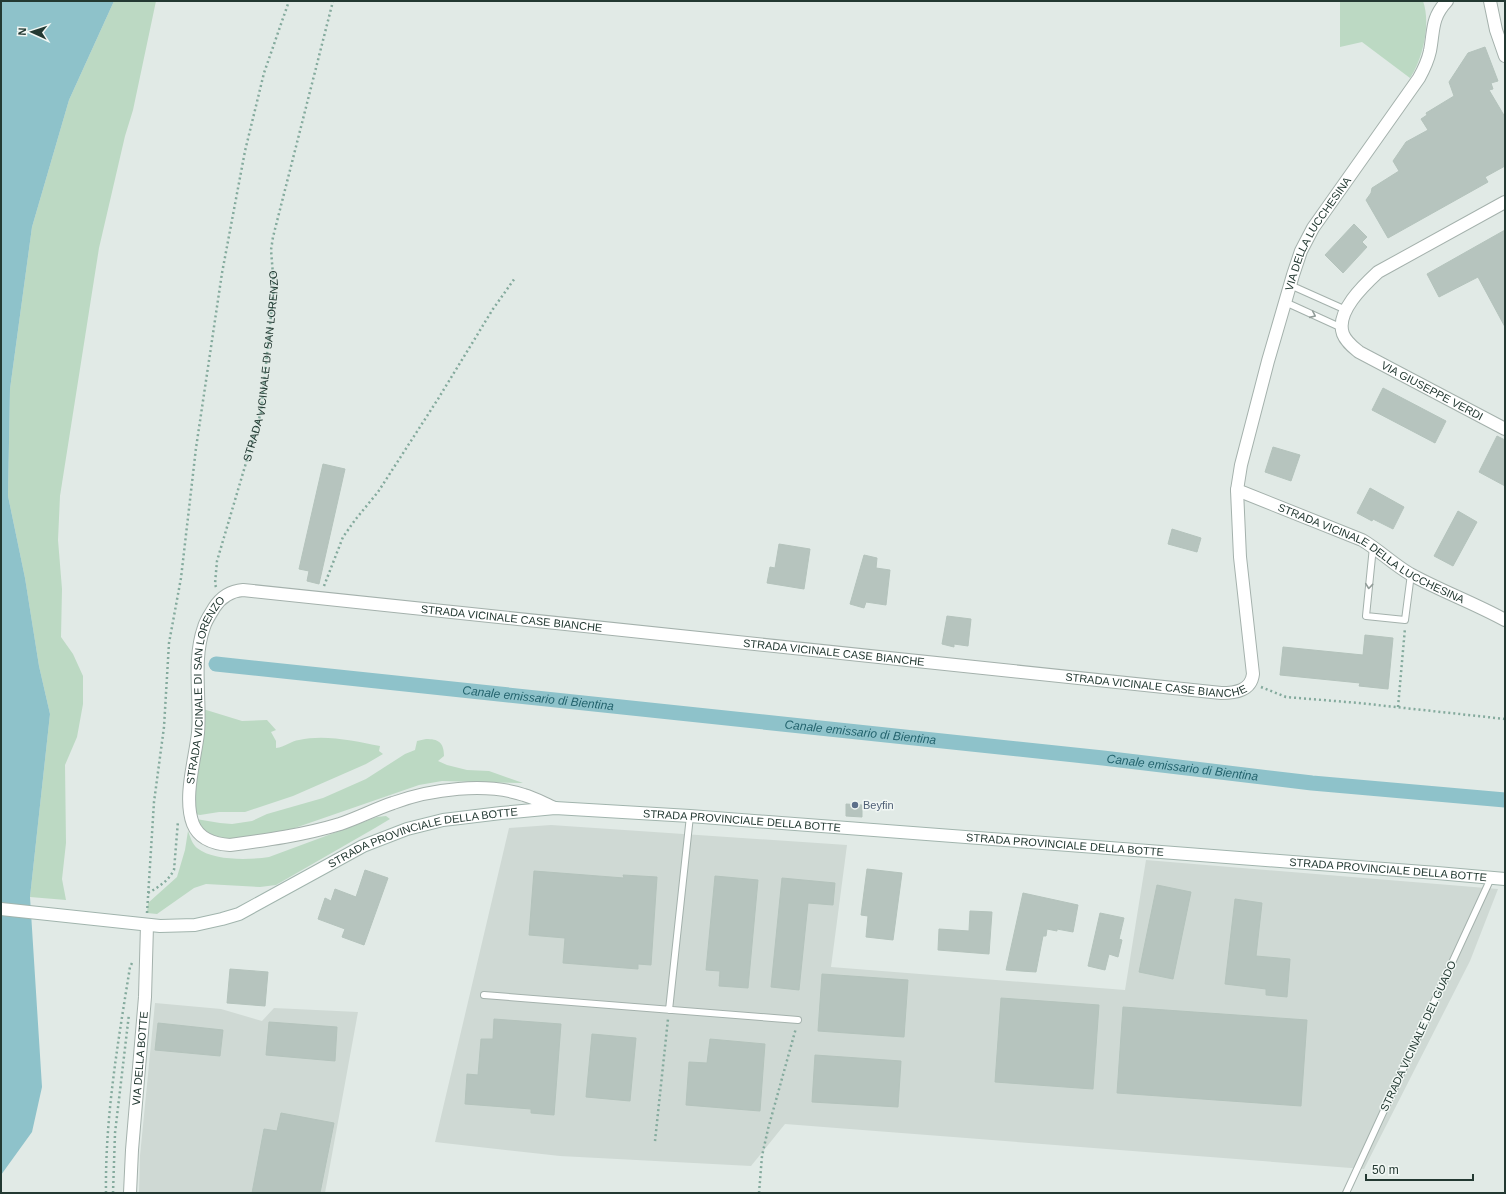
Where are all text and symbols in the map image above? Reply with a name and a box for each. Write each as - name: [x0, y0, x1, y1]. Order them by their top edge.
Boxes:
- north arrow: [12, 12, 52, 52]
- text: N: [16, 27, 28, 36]
- street label: VIA DELLA LUCCHESINA: [1283, 174, 1354, 292]
- street label: STRADA VICINALE DI SAN LORENZO: [241, 270, 280, 463]
- one-way arrow: [1309, 310, 1317, 318]
- street label: VIA GIUSEPPE VERDI: [1379, 359, 1485, 422]
- street label: STRADA VICINALE DELLA LUCCHESINA: [1276, 501, 1467, 606]
- one-way arrow: [1365, 583, 1374, 589]
- street label: STRADA VICINALE DI SAN LORENZO: [184, 593, 227, 785]
- street label: STRADA VICINALE CASE BIANCHE: [420, 603, 603, 634]
- street label: STRADA VICINALE CASE BIANCHE: [743, 637, 925, 668]
- street label: STRADA VICINALE CASE BIANCHE: [1065, 671, 1249, 699]
- water label: Canale emissario di Bientina: [462, 683, 615, 713]
- water label: Canale emissario di Bientina: [784, 717, 937, 747]
- water label: Canale emissario di Bientina: [1106, 752, 1259, 784]
- place label: Beyfin: [863, 799, 894, 811]
- marker: Beyfin: [850, 800, 860, 810]
- street label: STRADA PROVINCIALE DELLA BOTTE: [326, 805, 518, 870]
- street label: STRADA PROVINCIALE DELLA BOTTE: [643, 807, 841, 833]
- street label: STRADA PROVINCIALE DELLA BOTTE: [966, 831, 1164, 858]
- street label: STRADA PROVINCIALE DELLA BOTTE: [1289, 856, 1487, 883]
- street label: STRADA VICINALE DEL GUADO: [1378, 958, 1458, 1113]
- street label: VIA DELLA BOTTE: [130, 1011, 150, 1106]
- scale bar: [1366, 1156, 1473, 1182]
- text: 50 m: [1372, 1163, 1399, 1177]

